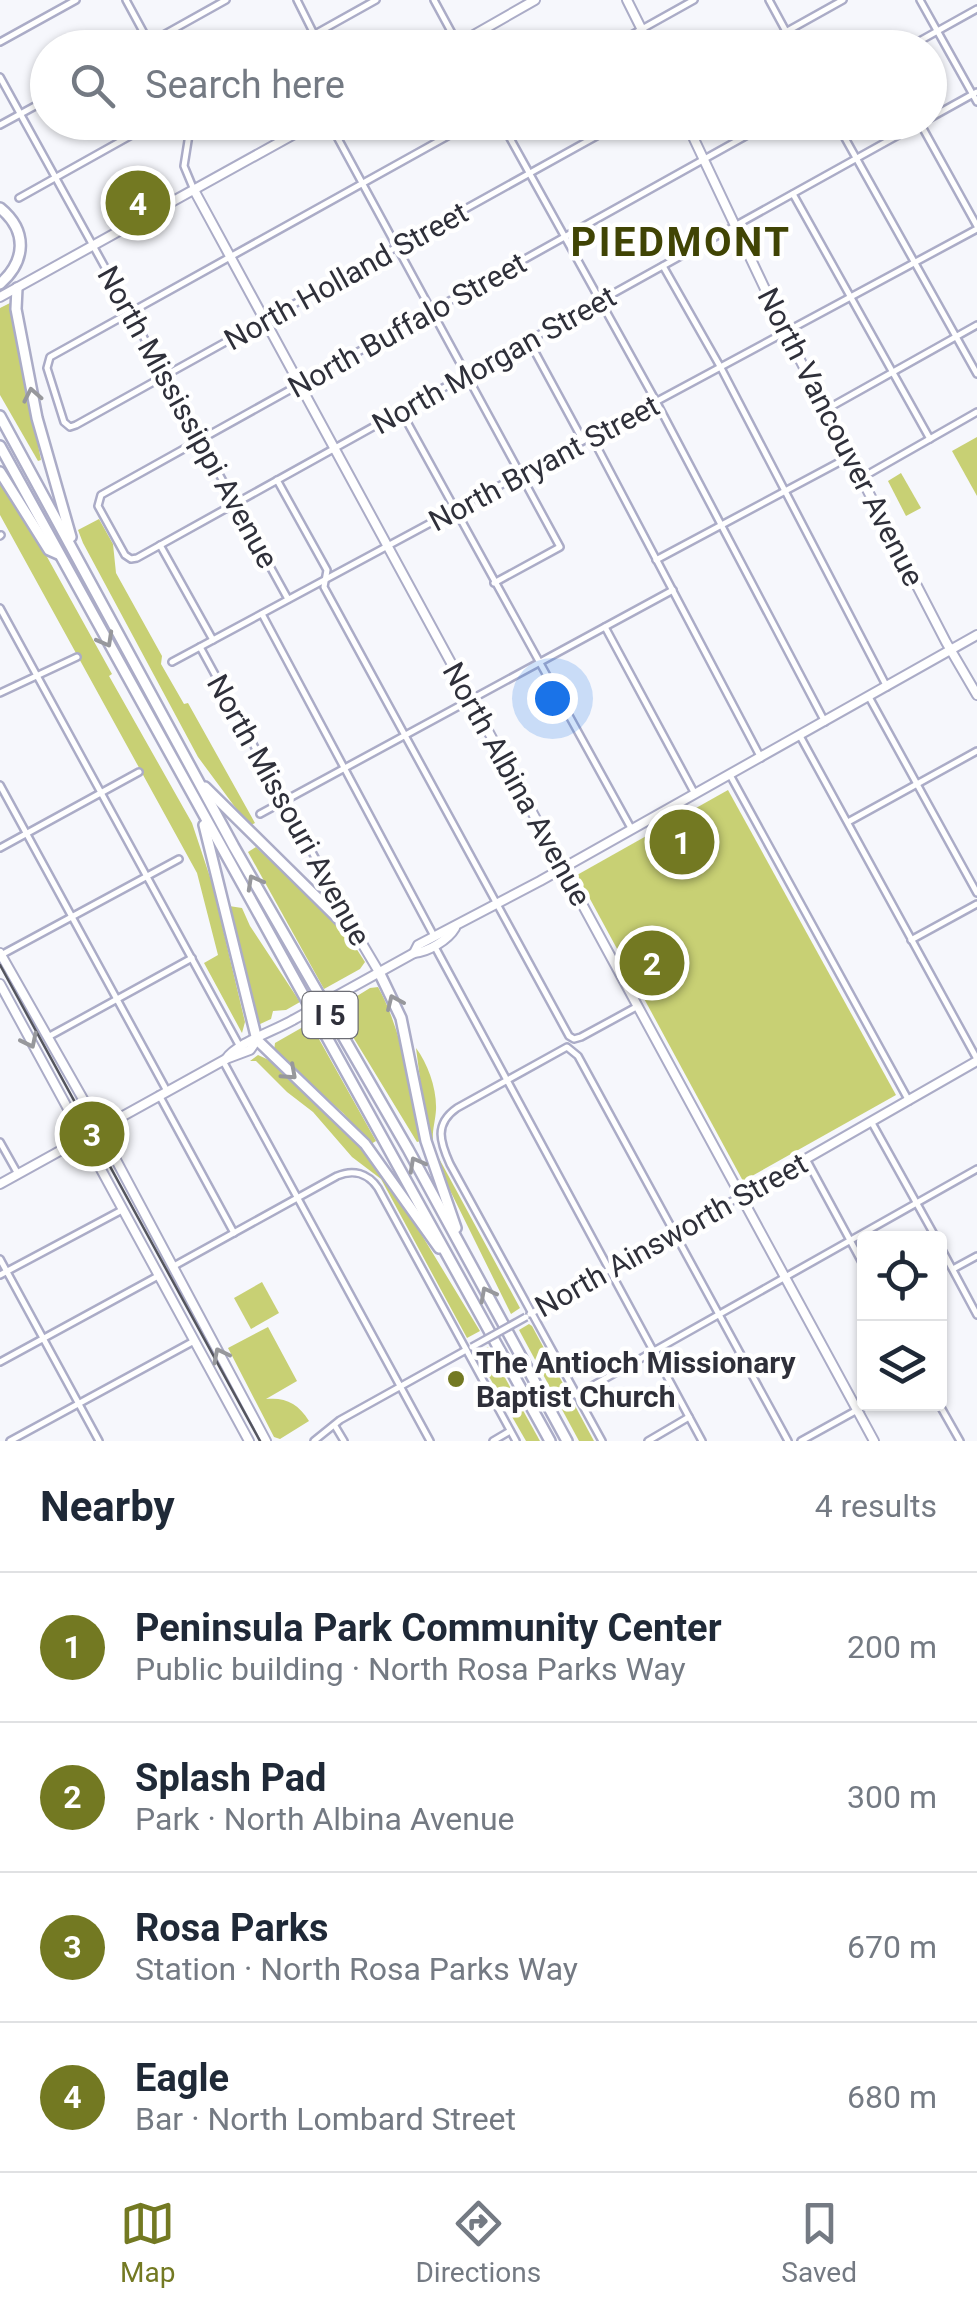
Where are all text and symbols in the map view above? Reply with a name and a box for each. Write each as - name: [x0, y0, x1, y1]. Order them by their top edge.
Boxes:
- search box: [30, 30, 947, 140]
- icon: search: [65, 58, 120, 113]
- text: Search here: [145, 63, 345, 107]
- pin: 4: [106, 166, 170, 240]
- street label: North Holland Street: [218, 195, 474, 357]
- district label: PIEDMONT: [570, 219, 792, 266]
- street label: North Buffalo Street: [282, 245, 532, 405]
- street label: North Mississippi Avenue: [90, 260, 286, 574]
- street label: North Morgan Street: [366, 279, 622, 441]
- street label: North Vancouver Avenue: [751, 282, 931, 592]
- one-way arrow: [23, 387, 44, 404]
- street label: North Bryant Street: [423, 388, 665, 538]
- one-way arrow: [94, 629, 113, 648]
- street label: North Albina Avenue: [436, 656, 598, 912]
- street label: North Missouri Avenue: [200, 668, 378, 952]
- your location: [527, 673, 578, 724]
- pin: 1: [650, 804, 714, 880]
- one-way arrow: [247, 875, 267, 893]
- pin: 2: [620, 926, 684, 1000]
- road number: I 5: [302, 992, 358, 1038]
- one-way arrow: [386, 994, 406, 1012]
- one-way arrow: [18, 1031, 38, 1049]
- one-way arrow: [278, 1061, 297, 1079]
- pin: 3: [59, 1096, 124, 1172]
- street label: North Ainsworth Street: [529, 1146, 813, 1324]
- one-way arrow: [409, 1157, 428, 1175]
- map controls: [857, 1231, 947, 1411]
- button: locate: [857, 1231, 947, 1321]
- one-way arrow: [480, 1286, 499, 1305]
- button: layers: [857, 1321, 947, 1411]
- place label: The Antioch Missionary Baptist Church: [476, 1345, 796, 1414]
- one-way arrow: [213, 1348, 232, 1366]
- marker: The Antioch Missionary Baptist Church: [445, 1368, 467, 1390]
- text: Nearby: [40, 1482, 175, 1531]
- text: 4 results: [815, 1487, 937, 1525]
- text: Peninsula Park Community Center: [135, 1606, 722, 1650]
- text: 1: [63, 1628, 82, 1666]
- text: 200 m: [847, 1628, 937, 1666]
- text: Public building · North Rosa Parks Way: [135, 1650, 686, 1688]
- text: Splash Pad: [135, 1756, 326, 1800]
- text: 2: [63, 1778, 82, 1816]
- text: 300 m: [847, 1778, 937, 1816]
- text: Park · North Albina Avenue: [135, 1800, 515, 1838]
- text: Rosa Parks: [135, 1906, 328, 1950]
- text: 3: [63, 1928, 82, 1966]
- text: 670 m: [847, 1928, 937, 1966]
- text: Station · North Rosa Parks Way: [135, 1950, 578, 1988]
- text: Eagle: [135, 2056, 229, 2100]
- text: 4: [63, 2078, 82, 2116]
- text: 680 m: [847, 2078, 937, 2116]
- text: Bar · North Lombard Street: [135, 2100, 516, 2138]
- tab: Map: [120, 2196, 175, 2289]
- tab: Directions: [415, 2196, 541, 2289]
- tab: Saved: [781, 2196, 857, 2289]

